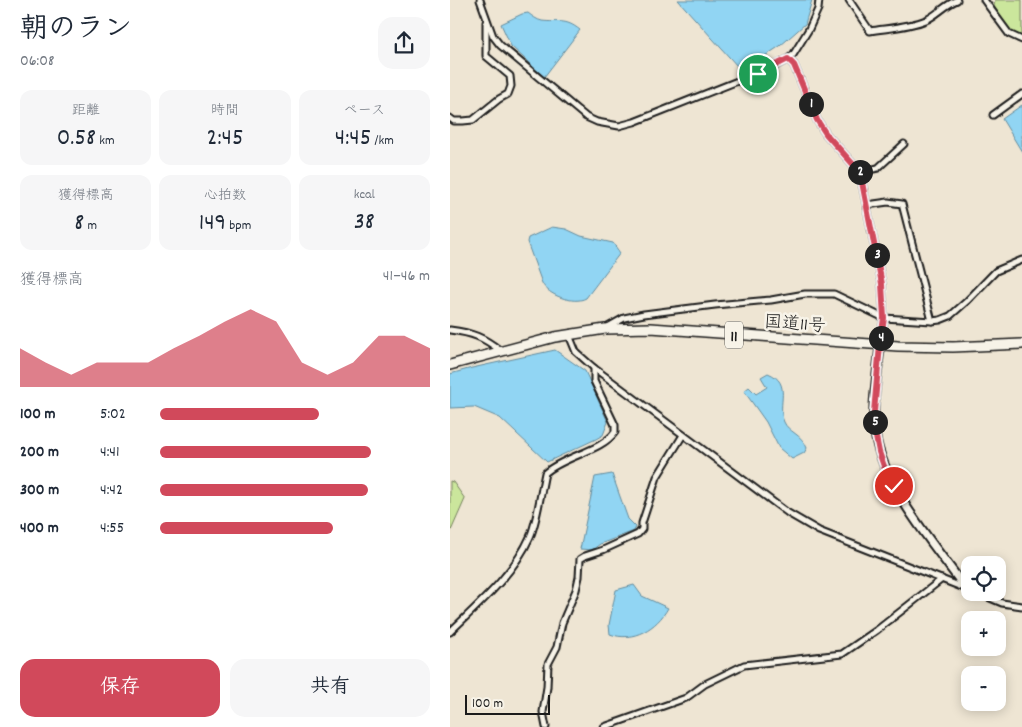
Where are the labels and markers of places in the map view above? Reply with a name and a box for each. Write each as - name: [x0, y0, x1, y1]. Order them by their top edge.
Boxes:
- pin: [737, 53, 779, 95]
- pin: 1: [798, 92, 824, 116]
- pin: 2: [848, 160, 872, 184]
- pin: 3: [864, 242, 890, 268]
- pin: 4: [868, 326, 894, 350]
- pin: 5: [862, 410, 888, 434]
- pin: [873, 465, 915, 507]

